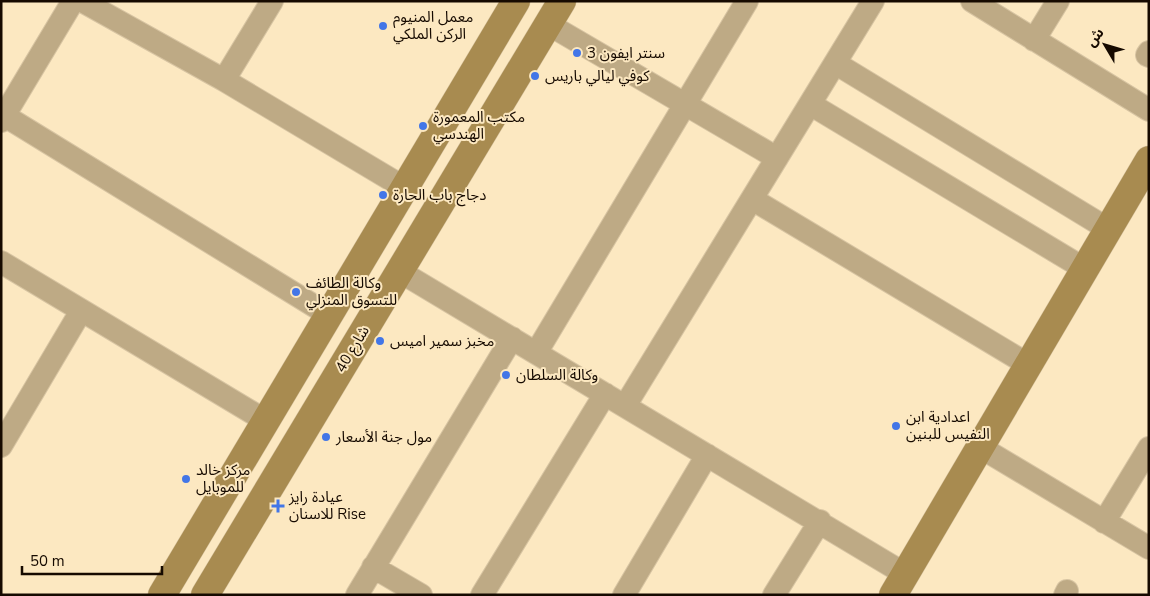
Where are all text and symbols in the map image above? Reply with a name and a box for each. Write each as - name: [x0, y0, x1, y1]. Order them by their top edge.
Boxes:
- place label: معمل المنيوم الركن الملكي: [393, 7, 473, 45]
- marker: معمل المنيوم الركن الملكي: [377, 20, 389, 32]
- north arrow: [1080, 20, 1130, 70]
- text: ش: [1082, 24, 1109, 51]
- place label: سنتر ايفون 3: [587, 43, 665, 63]
- marker: سنتر ايفون 3: [571, 47, 583, 59]
- place label: كوفي ليالي باريس: [545, 66, 650, 87]
- marker: كوفي ليالي باريس: [529, 70, 541, 82]
- place label: مكتب المعمورة الهندسي: [433, 107, 525, 145]
- marker: مكتب المعمورة الهندسي: [417, 120, 429, 132]
- place label: دجاج باب الحارة: [393, 185, 486, 207]
- marker: دجاج باب الحارة: [377, 189, 389, 201]
- place label: وكالة الطائف للتسوق المنزلي: [306, 273, 397, 311]
- marker: وكالة الطائف للتسوق المنزلي: [290, 286, 302, 298]
- street label: شارع 40: [330, 322, 376, 377]
- place label: مخبز سمير اميس: [390, 331, 494, 351]
- marker: مخبز سمير اميس: [374, 335, 386, 347]
- place label: وكالة السلطان: [516, 365, 598, 385]
- marker: وكالة السلطان: [500, 369, 512, 381]
- place label: اعدادية ابن النفيس للبنين: [906, 407, 990, 444]
- marker: اعدادية ابن النفيس للبنين: [890, 420, 902, 432]
- place label: مول جنة الأسعار: [335, 427, 432, 447]
- marker: مول جنة الأسعار: [320, 431, 332, 443]
- place label: مركز خالد للموبايل: [196, 460, 250, 497]
- marker: مركز خالد للموبايل: [180, 473, 192, 485]
- place label: عيادة رايز للاسنان Rise: [288, 487, 366, 524]
- marker: عيادة رايز للاسنان Rise: [271, 499, 285, 513]
- scale bar: [22, 544, 162, 576]
- text: 50 m: [30, 551, 65, 571]

